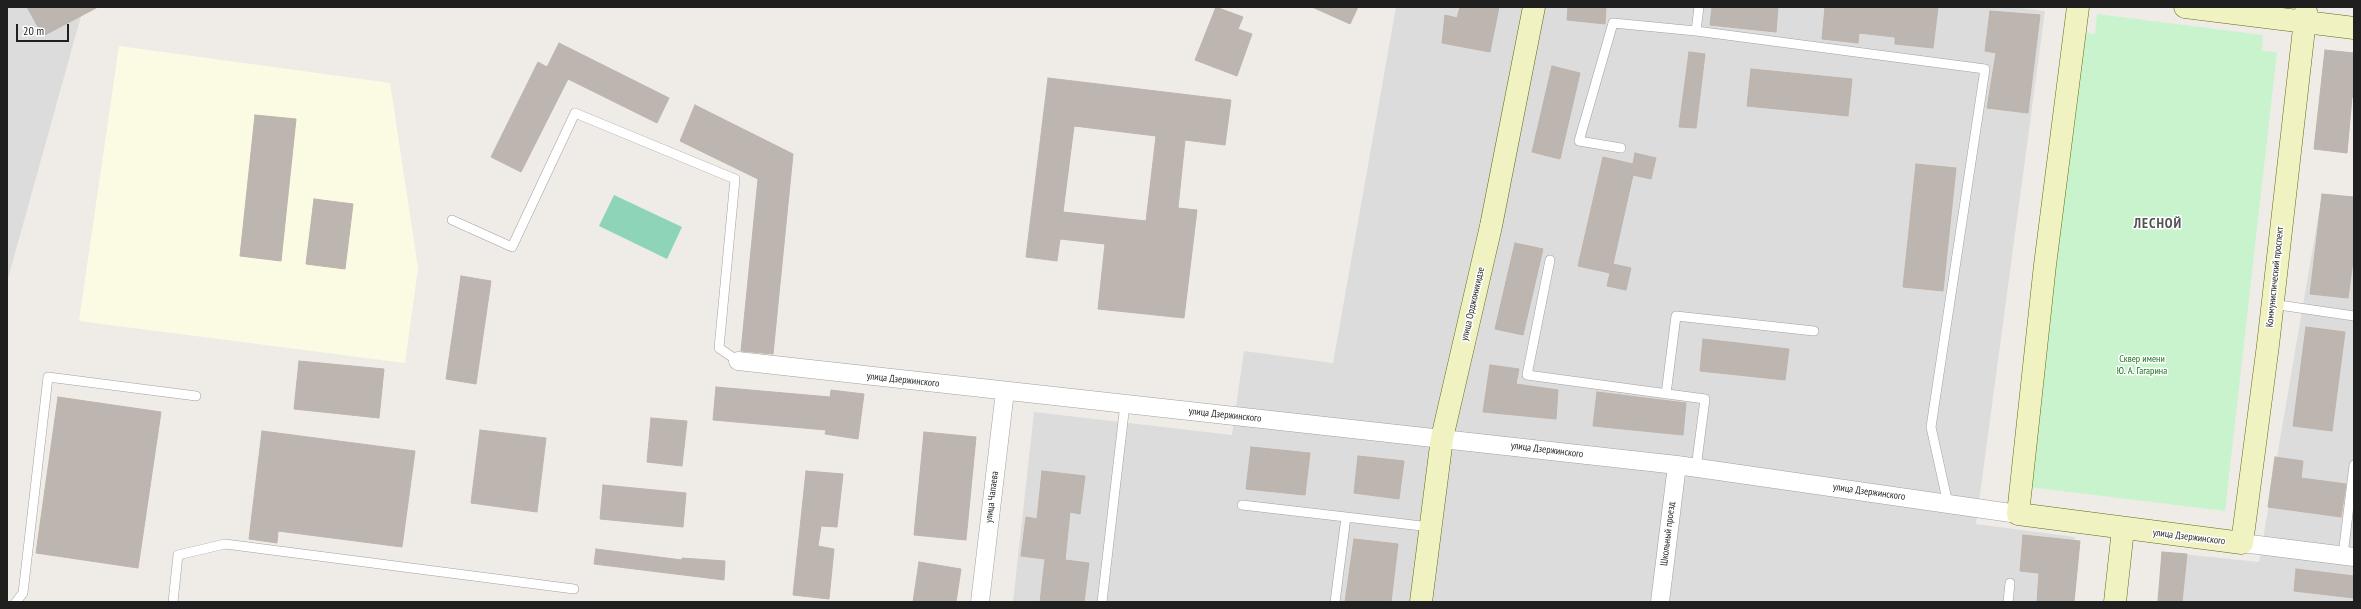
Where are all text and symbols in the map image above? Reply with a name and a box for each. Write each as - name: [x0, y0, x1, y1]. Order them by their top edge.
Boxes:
- scale bar: [18, 16, 71, 42]
- text: 20 m: [23, 23, 44, 38]
- district label: ЛЕСНОЙ: [2134, 216, 2182, 232]
- street label: Коммунистический проспект: [2264, 226, 2286, 328]
- street label: улица Орджоникидзе: [1459, 266, 1487, 342]
- park label: Сквер имени Ю. А. Гагарина: [2117, 353, 2167, 376]
- street label: улица Дзержинского: [866, 370, 940, 390]
- street label: улица Дзержинского: [1188, 405, 1262, 425]
- street label: улица Дзержинского: [1510, 440, 1584, 460]
- street label: улица Чапаева: [983, 470, 1001, 524]
- street label: улица Дзержинского: [1832, 481, 1906, 503]
- street label: Школьный проезд: [1658, 501, 1678, 567]
- street label: улица Дзержинского: [2152, 527, 2226, 547]

